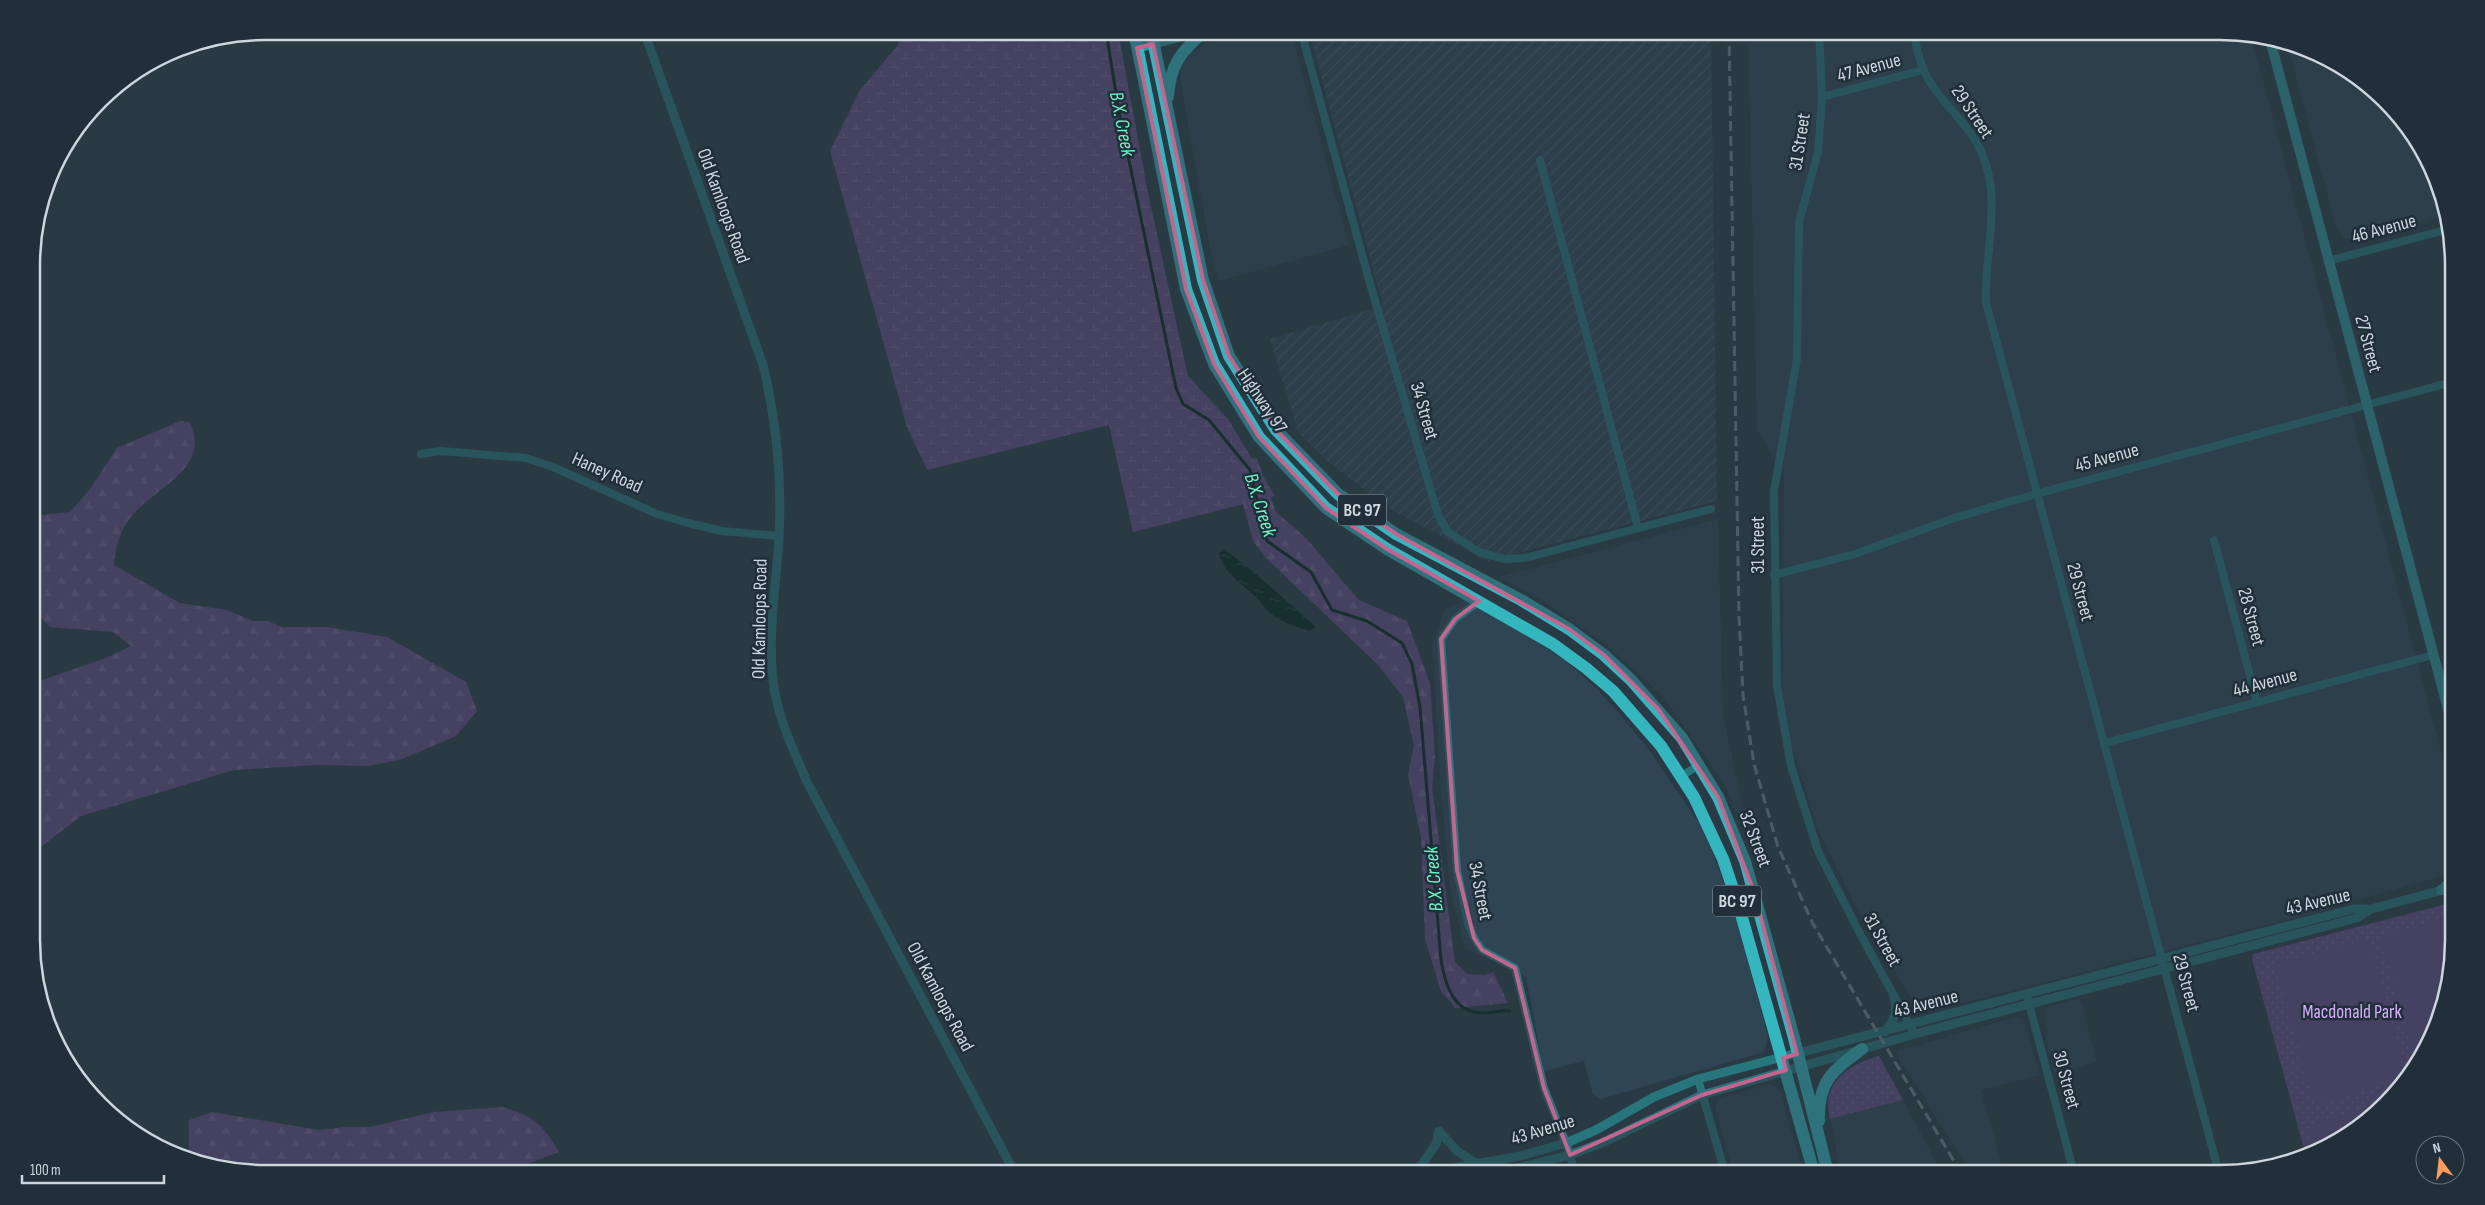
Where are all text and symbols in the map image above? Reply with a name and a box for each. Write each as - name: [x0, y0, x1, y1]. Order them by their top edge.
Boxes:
- street label: 47 Avenue: [1835, 48, 1903, 88]
- street label: 29 Street: [1946, 81, 1998, 143]
- water label: B.X. Creek: [1104, 90, 1140, 159]
- street label: 31 Street: [1784, 111, 1816, 172]
- street label: Old Kamloops Road: [692, 145, 754, 267]
- street label: 46 Avenue: [2349, 209, 2419, 249]
- street label: 27 Street: [2349, 313, 2387, 375]
- street label: Highway 97: [1232, 364, 1292, 438]
- street label: 34 Street: [1405, 379, 1443, 443]
- street label: 45 Avenue: [2073, 438, 2141, 478]
- street label: Haney Road: [568, 447, 646, 499]
- water label: B.X. Creek: [1238, 470, 1282, 540]
- road number: BC 97: [1338, 494, 1386, 526]
- street label: 31 Street: [1747, 516, 1770, 574]
- street label: Old Kamloops Road: [747, 559, 773, 679]
- street label: 29 Street: [2061, 560, 2099, 624]
- street label: 28 Street: [2232, 585, 2270, 649]
- street label: 44 Avenue: [2230, 663, 2300, 703]
- street label: 32 Street: [1734, 807, 1776, 871]
- water label: B.X. Creek: [1419, 845, 1449, 913]
- street label: 34 Street: [1463, 860, 1497, 922]
- street label: 43 Avenue: [2284, 883, 2352, 921]
- road number: BC 97: [1713, 886, 1761, 916]
- street label: 31 Street: [1858, 909, 1906, 971]
- street label: Old Kamloops Road: [902, 938, 978, 1056]
- street label: 29 Street: [2167, 951, 2205, 1015]
- street label: 43 Avenue: [1891, 985, 1961, 1023]
- park label: Macdonald Park: [2302, 1001, 2403, 1024]
- street label: 30 Street: [2047, 1048, 2085, 1112]
- street label: 43 Avenue: [1508, 1109, 1578, 1151]
- north arrow: [2415, 1135, 2465, 1185]
- text: N: [2431, 1139, 2443, 1157]
- scale bar: [22, 1152, 165, 1184]
- text: 100 m: [30, 1161, 61, 1180]

